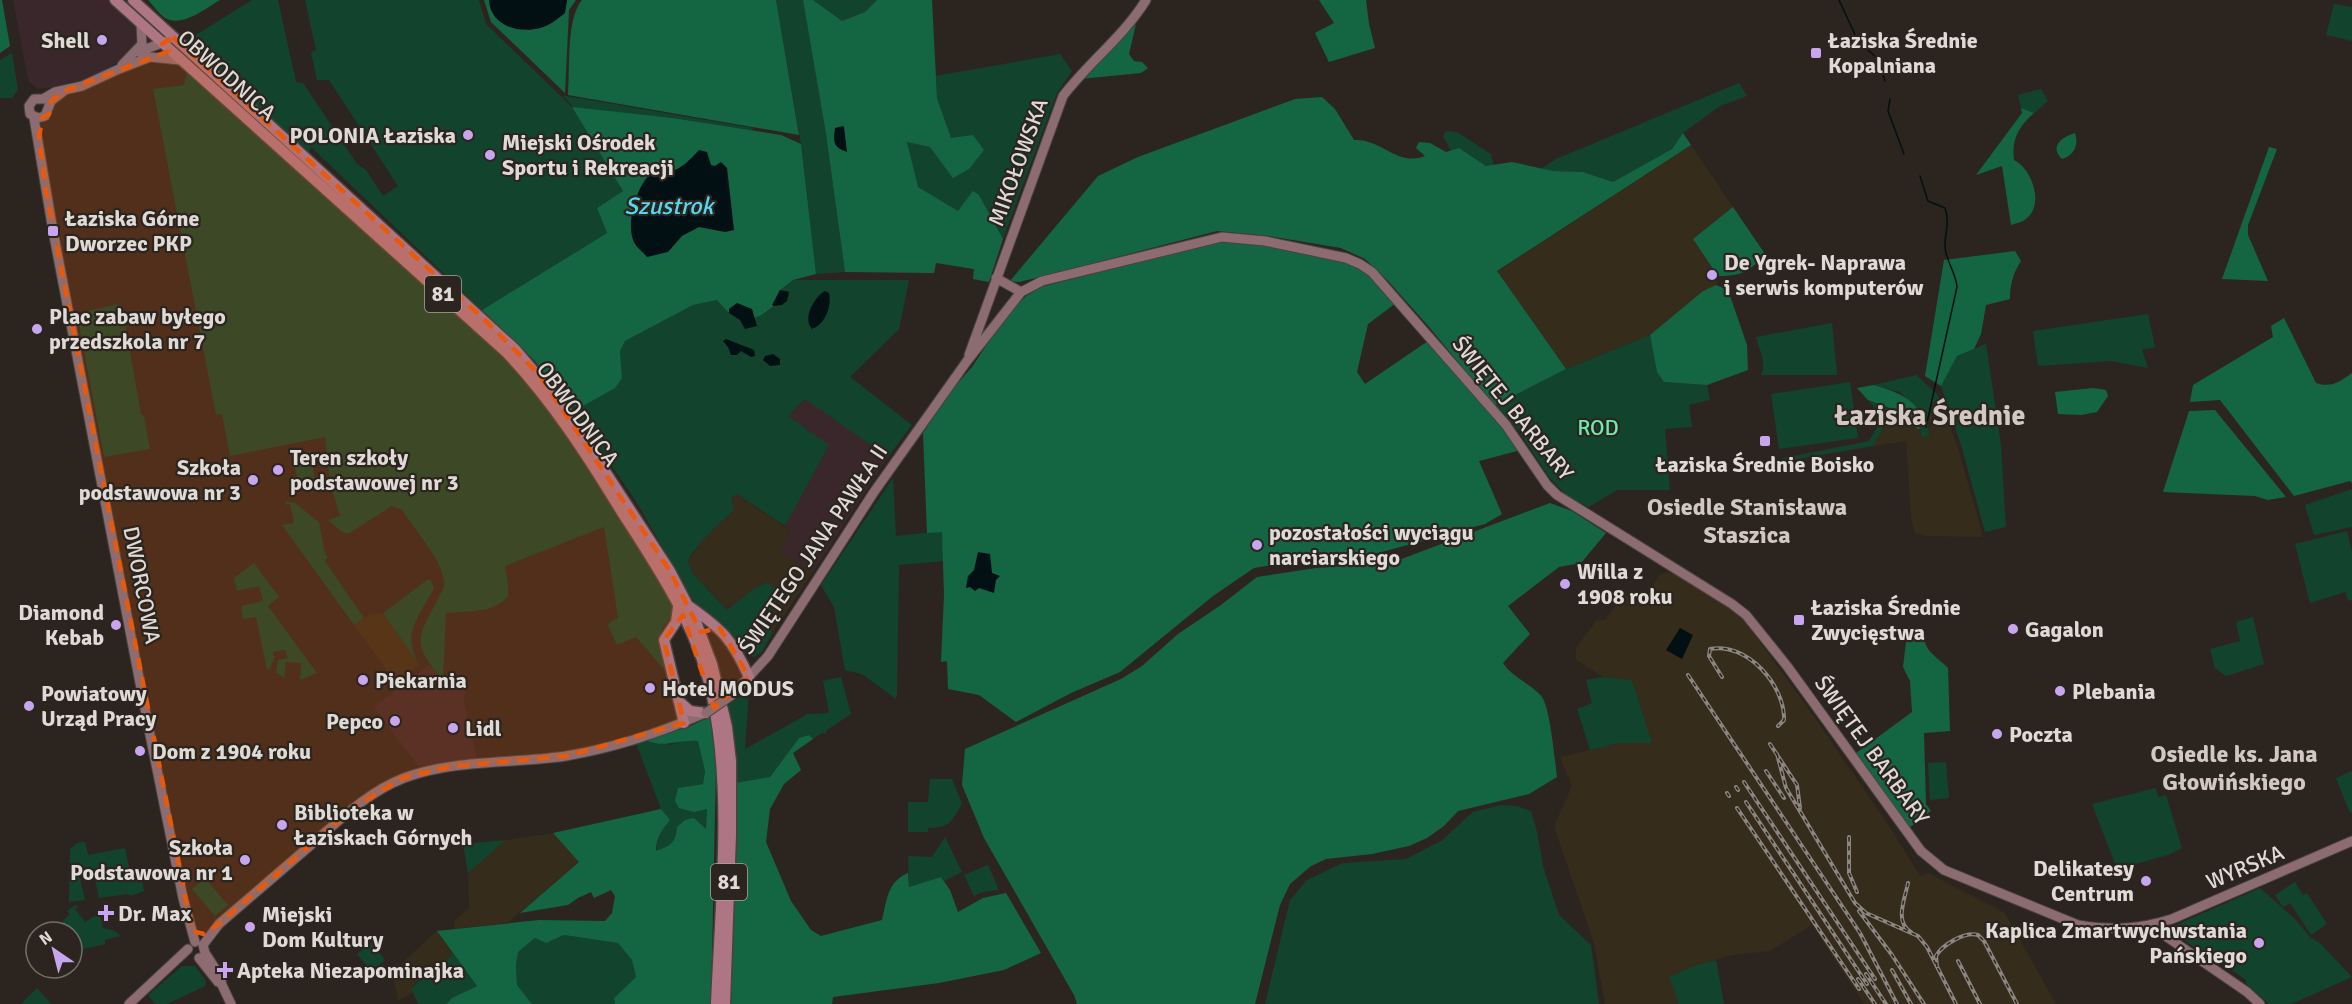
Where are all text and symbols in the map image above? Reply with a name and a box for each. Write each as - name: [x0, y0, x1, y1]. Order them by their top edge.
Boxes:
- street label: OBWODNICA: [172, 24, 282, 127]
- place label: Shell: [41, 27, 90, 54]
- place label: Łaziska Średnie Kopalniana: [1827, 27, 1978, 79]
- marker: Shell: [95, 33, 109, 47]
- marker: Łaziska Średnie Kopalniana: [1809, 46, 1823, 60]
- street label: MIKOŁOWSKA: [982, 94, 1054, 230]
- place label: POLONIA Łaziska: [289, 122, 456, 149]
- marker: POLONIA Łaziska: [461, 128, 475, 142]
- place label: Miejski Ośrodek Sportu i Rekreacji: [502, 129, 674, 181]
- marker: Miejski Ośrodek Sportu i Rekreacji: [483, 148, 497, 162]
- water label: Szustrok: [625, 191, 715, 221]
- place label: Łaziska Górne Dworzec PKP: [64, 205, 199, 257]
- marker: Łaziska Górne Dworzec PKP: [46, 224, 60, 238]
- place label: De Ygrek- Naprawa i serwis komputerów: [1724, 249, 1924, 301]
- marker: De Ygrek- Naprawa i serwis komputerów: [1705, 268, 1719, 282]
- road number: 81: [425, 276, 461, 312]
- place label: Plac zabaw byłego przedszkola nr 7: [49, 303, 226, 355]
- marker: Plac zabaw byłego przedszkola nr 7: [30, 322, 44, 336]
- street label: ŚWIĘTEJ BARBARY: [1447, 330, 1579, 486]
- street label: OBWODNICA: [531, 356, 625, 472]
- district label: Łaziska Średnie: [1834, 397, 2025, 433]
- park label: ROD: [1577, 414, 1619, 441]
- marker: Łaziska Średnie Boisko: [1758, 434, 1772, 448]
- street label: ŚWIĘTEGO JANA PAWŁA II: [733, 439, 893, 659]
- place label: Teren szkoły podstawowej nr 3: [290, 444, 459, 496]
- place label: Łaziska Średnie Boisko: [1655, 451, 1874, 478]
- place label: Szkoła podstawowa nr 3: [79, 454, 241, 506]
- marker: Teren szkoły podstawowej nr 3: [271, 463, 285, 477]
- marker: Szkoła podstawowa nr 3: [246, 473, 260, 487]
- district label: Osiedle Stanisława Staszica: [1647, 492, 1847, 550]
- place label: pozostałości wyciągu narciarskiego: [1269, 519, 1474, 571]
- street label: DWORCOWA: [117, 524, 167, 647]
- marker: pozostałości wyciągu narciarskiego: [1250, 538, 1264, 552]
- place label: Willa z 1908 roku: [1577, 558, 1673, 610]
- marker: Willa z 1908 roku: [1558, 577, 1572, 591]
- place label: Łaziska Średnie Zwycięstwa: [1810, 594, 1961, 646]
- place label: Diamond Kebab: [18, 599, 104, 651]
- marker: Łaziska Średnie Zwycięstwa: [1792, 613, 1806, 627]
- place label: Gagalon: [2025, 616, 2104, 643]
- marker: Diamond Kebab: [109, 618, 123, 632]
- marker: Gagalon: [2006, 622, 2020, 636]
- place label: Piekarnia: [375, 667, 467, 694]
- street label: ŚWIĘTEJ BARBARY: [1809, 670, 1935, 830]
- marker: Piekarnia: [356, 673, 370, 687]
- place label: Hotel MODUS: [662, 675, 794, 702]
- place label: Plebania: [2072, 678, 2155, 705]
- place label: Powiatowy Urząd Pracy: [41, 680, 156, 732]
- marker: Hotel MODUS: [643, 681, 657, 695]
- marker: Plebania: [2053, 684, 2067, 698]
- marker: Powiatowy Urząd Pracy: [22, 699, 36, 713]
- place label: Pepco: [326, 708, 383, 735]
- marker: Pepco: [388, 714, 402, 728]
- place label: Lidl: [465, 715, 502, 742]
- marker: Lidl: [446, 721, 460, 735]
- place label: Poczta: [2009, 721, 2073, 748]
- marker: Poczta: [1990, 727, 2004, 741]
- place label: Dom z 1904 roku: [152, 738, 311, 765]
- district label: Osiedle ks. Jana Głowińskiego: [2150, 739, 2318, 797]
- marker: Dom z 1904 roku: [133, 744, 147, 758]
- place label: Biblioteka w Łaziskach Górnych: [293, 799, 473, 851]
- marker: Biblioteka w Łaziskach Górnych: [275, 818, 289, 832]
- place label: Szkoła Podstawowa nr 1: [70, 834, 233, 886]
- street label: WYRSKA: [2202, 838, 2288, 895]
- marker: Szkoła Podstawowa nr 1: [238, 853, 252, 867]
- place label: Delikatesy Centrum: [2033, 855, 2134, 907]
- road number: 81: [711, 864, 747, 900]
- marker: Delikatesy Centrum: [2139, 874, 2153, 888]
- place label: Dr. Max: [118, 900, 192, 927]
- place label: Miejski Dom Kultury: [262, 901, 384, 953]
- marker: Dr. Max: [99, 906, 113, 920]
- place label: Kaplica Zmartwychwstania Pańskiego: [1985, 917, 2247, 969]
- north arrow: [24, 920, 84, 980]
- marker: Miejski Dom Kultury: [243, 920, 257, 934]
- text: N: [36, 927, 56, 950]
- marker: Kaplica Zmartwychwstania Pańskiego: [2252, 936, 2266, 950]
- place label: Apteka Niezapominajka: [237, 957, 464, 984]
- marker: Apteka Niezapominajka: [218, 963, 232, 977]

